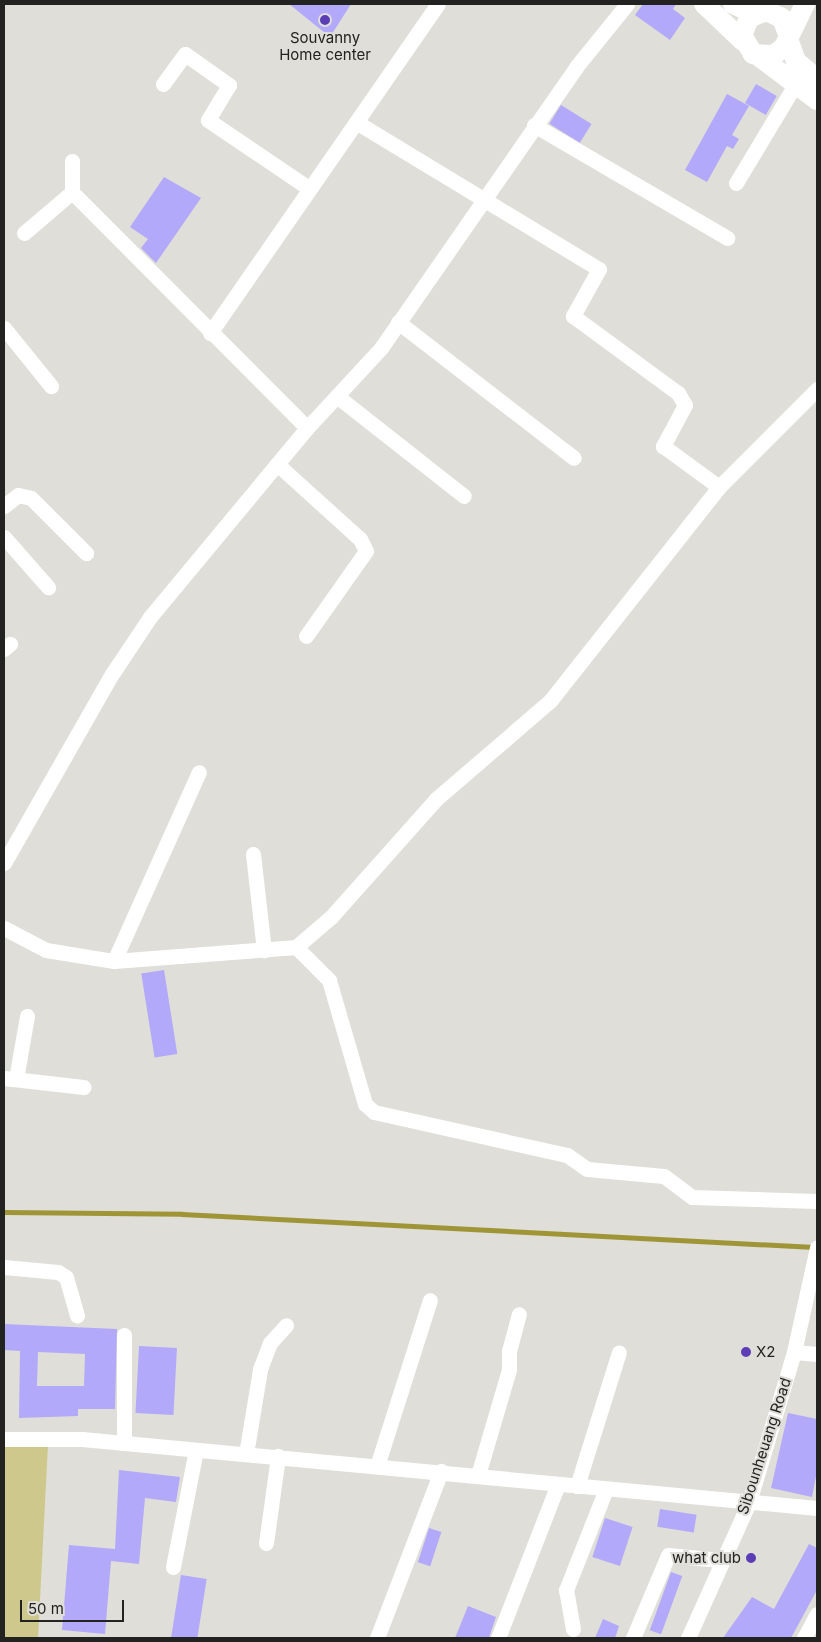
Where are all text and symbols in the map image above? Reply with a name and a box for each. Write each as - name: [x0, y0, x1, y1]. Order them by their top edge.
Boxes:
- marker: Souvanny Home center: [319, 14, 331, 26]
- place label: Souvanny Home center: [279, 28, 371, 63]
- place label: X2: [756, 1343, 775, 1361]
- marker: X2: [740, 1346, 752, 1358]
- street label: Sibounheuang Road: [733, 1375, 795, 1517]
- place label: what club: [672, 1549, 741, 1567]
- marker: what club: [745, 1552, 757, 1564]
- scale bar: [22, 1590, 126, 1622]
- text: 50 m: [28, 1599, 64, 1618]

